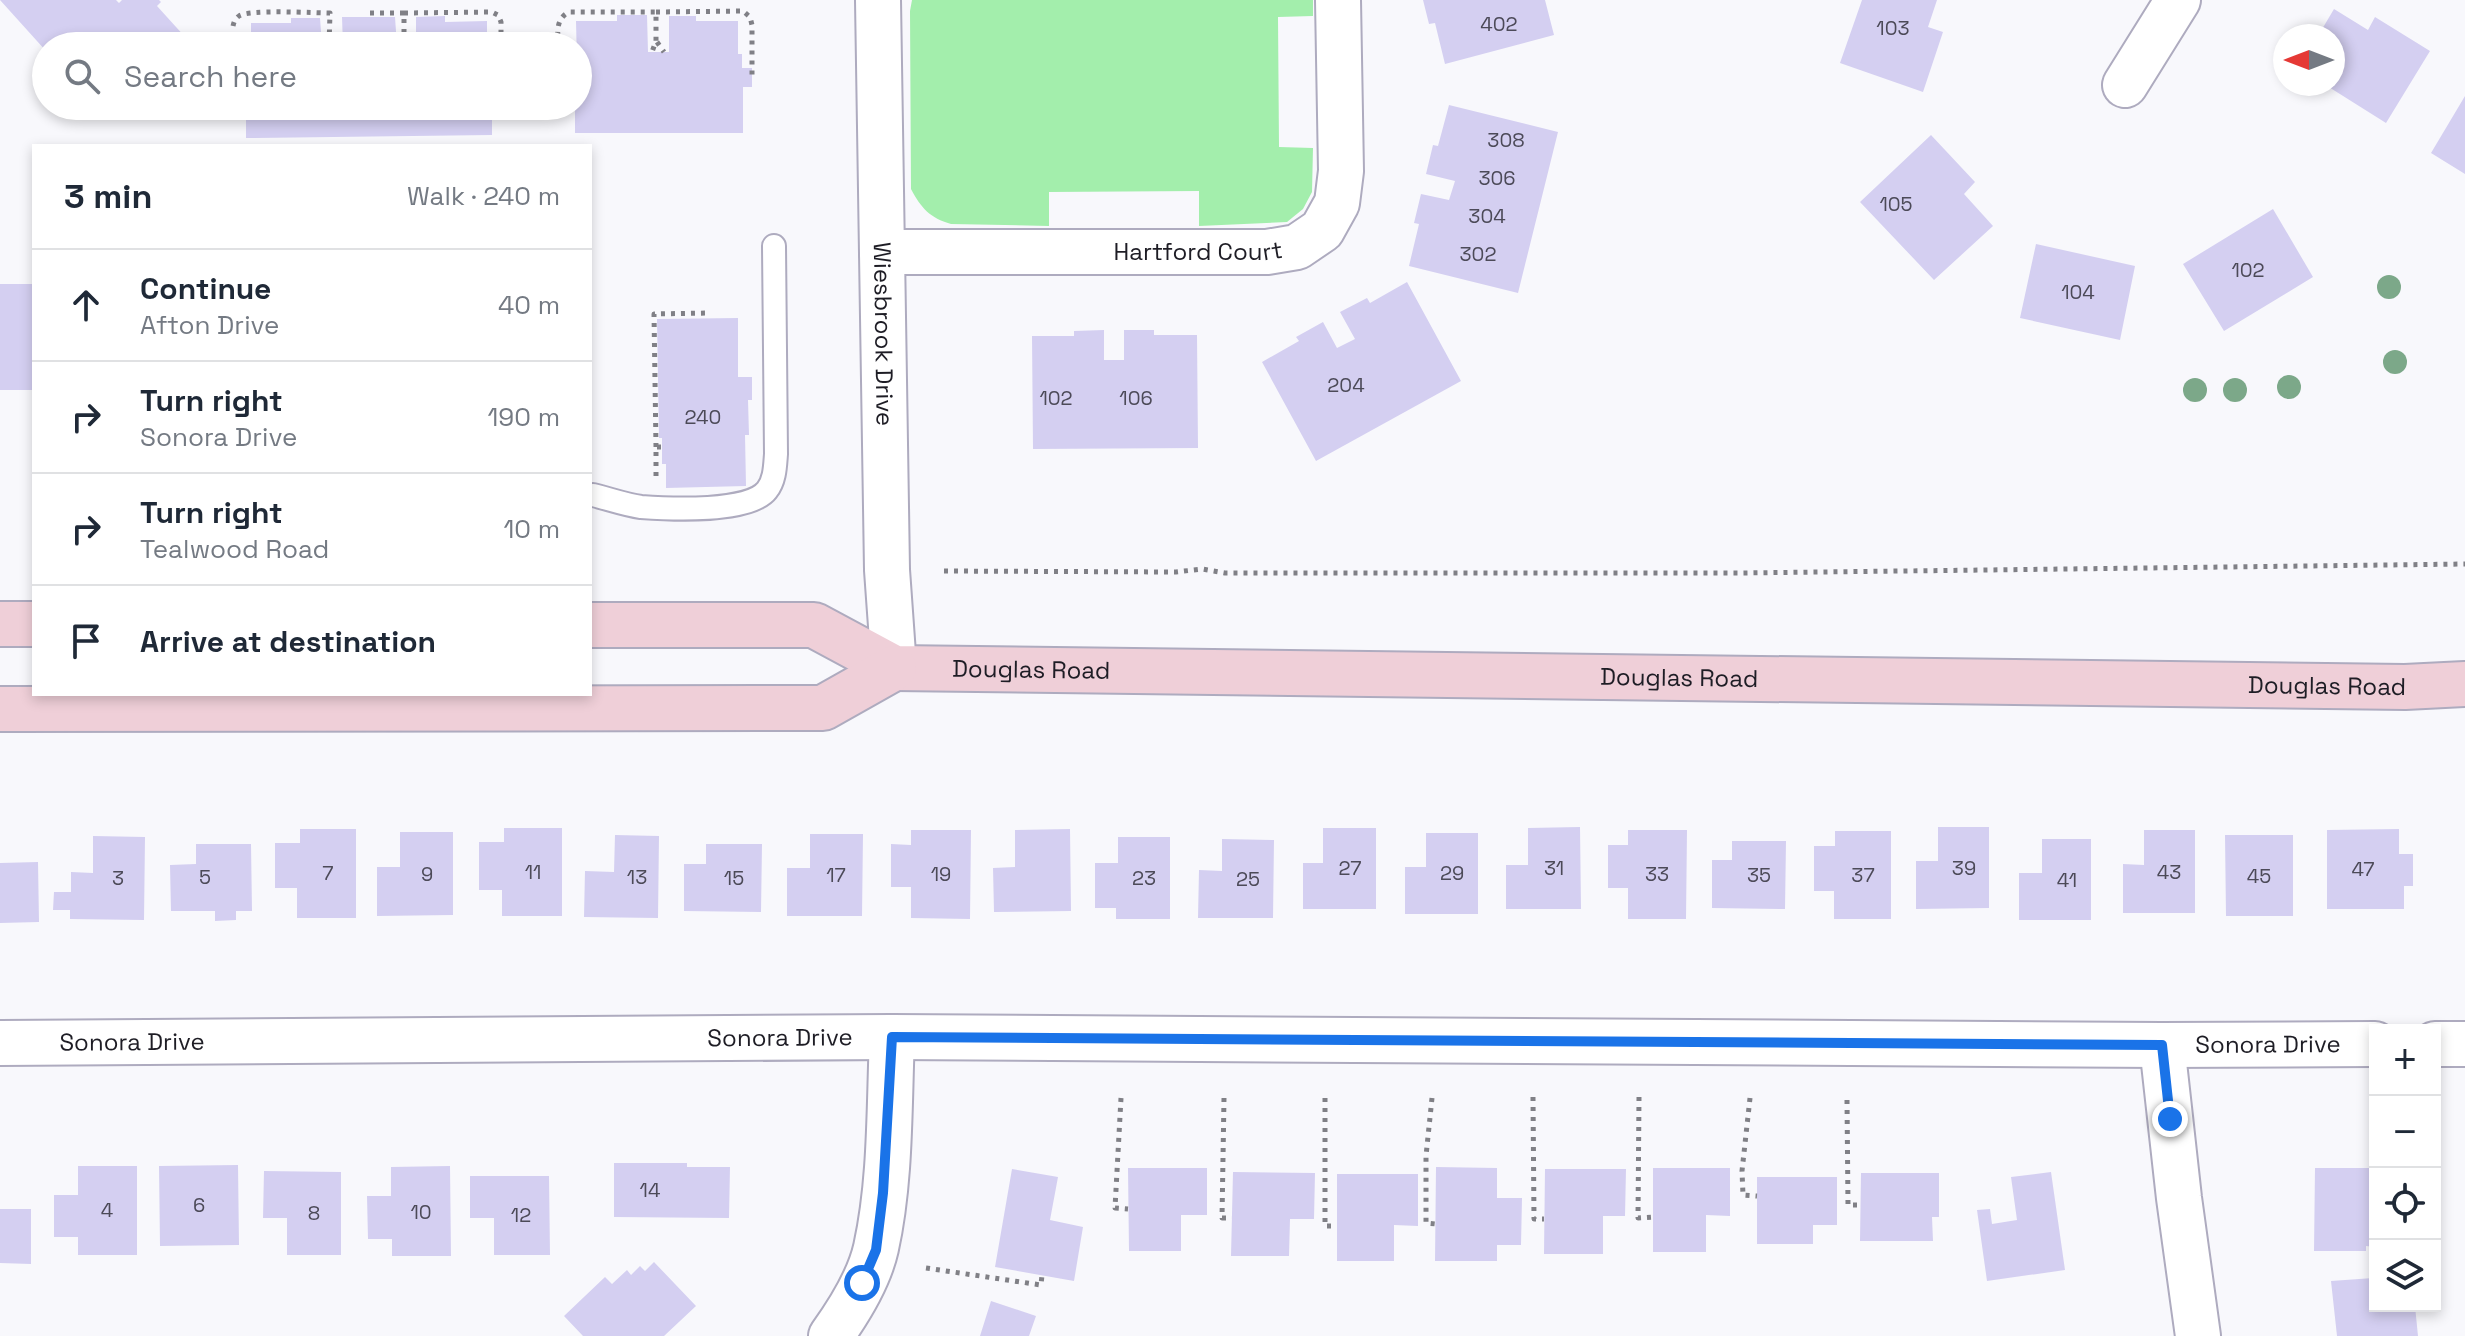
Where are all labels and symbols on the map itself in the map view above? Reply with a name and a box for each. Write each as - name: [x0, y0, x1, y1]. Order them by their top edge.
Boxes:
- house number: 402: [1480, 11, 1518, 37]
- house number: 103: [1876, 15, 1910, 41]
- north arrow: [2273, 24, 2345, 96]
- house number: 308: [1487, 127, 1525, 153]
- house number: 306: [1478, 165, 1516, 191]
- house number: 105: [1879, 191, 1913, 217]
- house number: 304: [1468, 203, 1506, 229]
- street label: Hartford Court: [1113, 234, 1285, 268]
- house number: 302: [1460, 241, 1496, 267]
- street label: Wiesbrook Drive: [867, 242, 901, 426]
- house number: 102: [2231, 257, 2265, 283]
- house number: 104: [2061, 279, 2095, 305]
- house number: 204: [1327, 372, 1365, 398]
- house number: 102: [1039, 385, 1073, 411]
- house number: 106: [1119, 385, 1153, 411]
- house number: 240: [685, 404, 721, 430]
- street label: Douglas Road: [952, 653, 1111, 686]
- street label: Douglas Road: [1600, 661, 1758, 694]
- street label: Douglas Road: [2248, 669, 2406, 702]
- house number: 27: [1338, 855, 1362, 881]
- house number: 31: [1544, 855, 1564, 881]
- house number: 39: [1952, 855, 1976, 881]
- house number: 47: [2351, 856, 2375, 882]
- house number: 11: [525, 859, 541, 885]
- house number: 43: [2157, 859, 2181, 885]
- house number: 7: [322, 860, 334, 886]
- house number: 29: [1440, 860, 1464, 886]
- house number: 9: [421, 861, 433, 887]
- house number: 19: [931, 861, 951, 887]
- house number: 33: [1645, 861, 1669, 887]
- house number: 17: [826, 862, 846, 888]
- house number: 35: [1747, 862, 1771, 888]
- house number: 37: [1851, 862, 1875, 888]
- house number: 45: [2247, 863, 2271, 889]
- house number: 5: [199, 864, 211, 890]
- house number: 13: [627, 864, 647, 890]
- house number: 3: [112, 865, 124, 891]
- house number: 15: [724, 865, 744, 891]
- house number: 23: [1132, 865, 1156, 891]
- house number: 25: [1236, 866, 1260, 892]
- house number: 41: [2057, 867, 2077, 893]
- street label: Sonora Drive: [707, 1021, 853, 1053]
- street label: Sonora Drive: [59, 1026, 205, 1058]
- street label: Sonora Drive: [2195, 1028, 2341, 1060]
- route end: [2152, 1101, 2188, 1137]
- house number: 14: [640, 1177, 660, 1203]
- house number: 6: [193, 1192, 205, 1218]
- house number: 4: [101, 1197, 113, 1223]
- house number: 10: [410, 1199, 432, 1225]
- house number: 8: [308, 1200, 320, 1226]
- house number: 12: [511, 1202, 531, 1228]
- route start: [844, 1265, 880, 1301]

